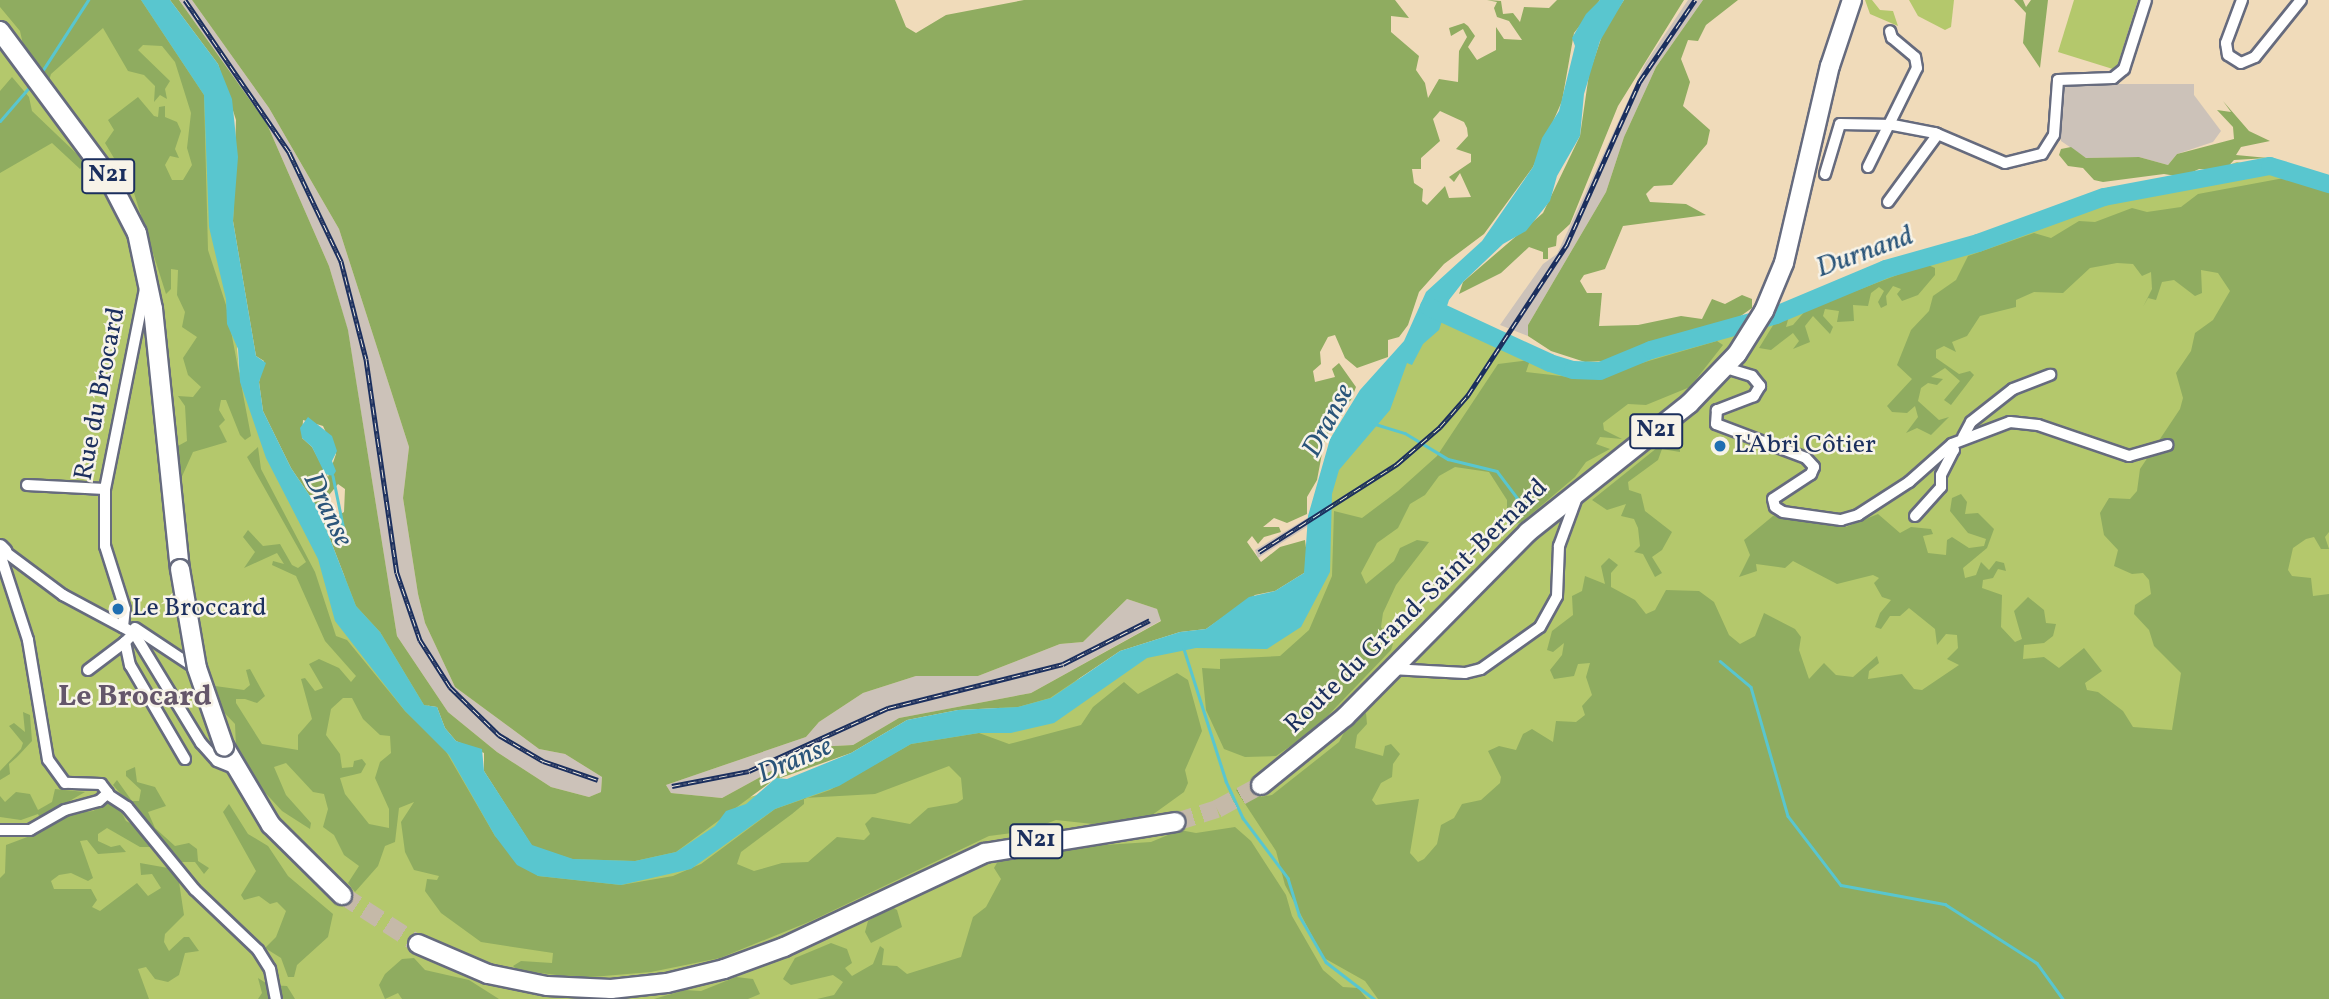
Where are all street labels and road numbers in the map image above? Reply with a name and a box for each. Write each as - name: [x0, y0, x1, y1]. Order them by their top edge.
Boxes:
- road number: N21: [80, 156, 136, 196]
- street label: Rue du Brocard: [69, 305, 133, 483]
- road number: N21: [1628, 410, 1684, 452]
- street label: Route du Grand-Saint-Bernard: [1279, 473, 1555, 741]
- road number: N21: [1008, 820, 1064, 862]

